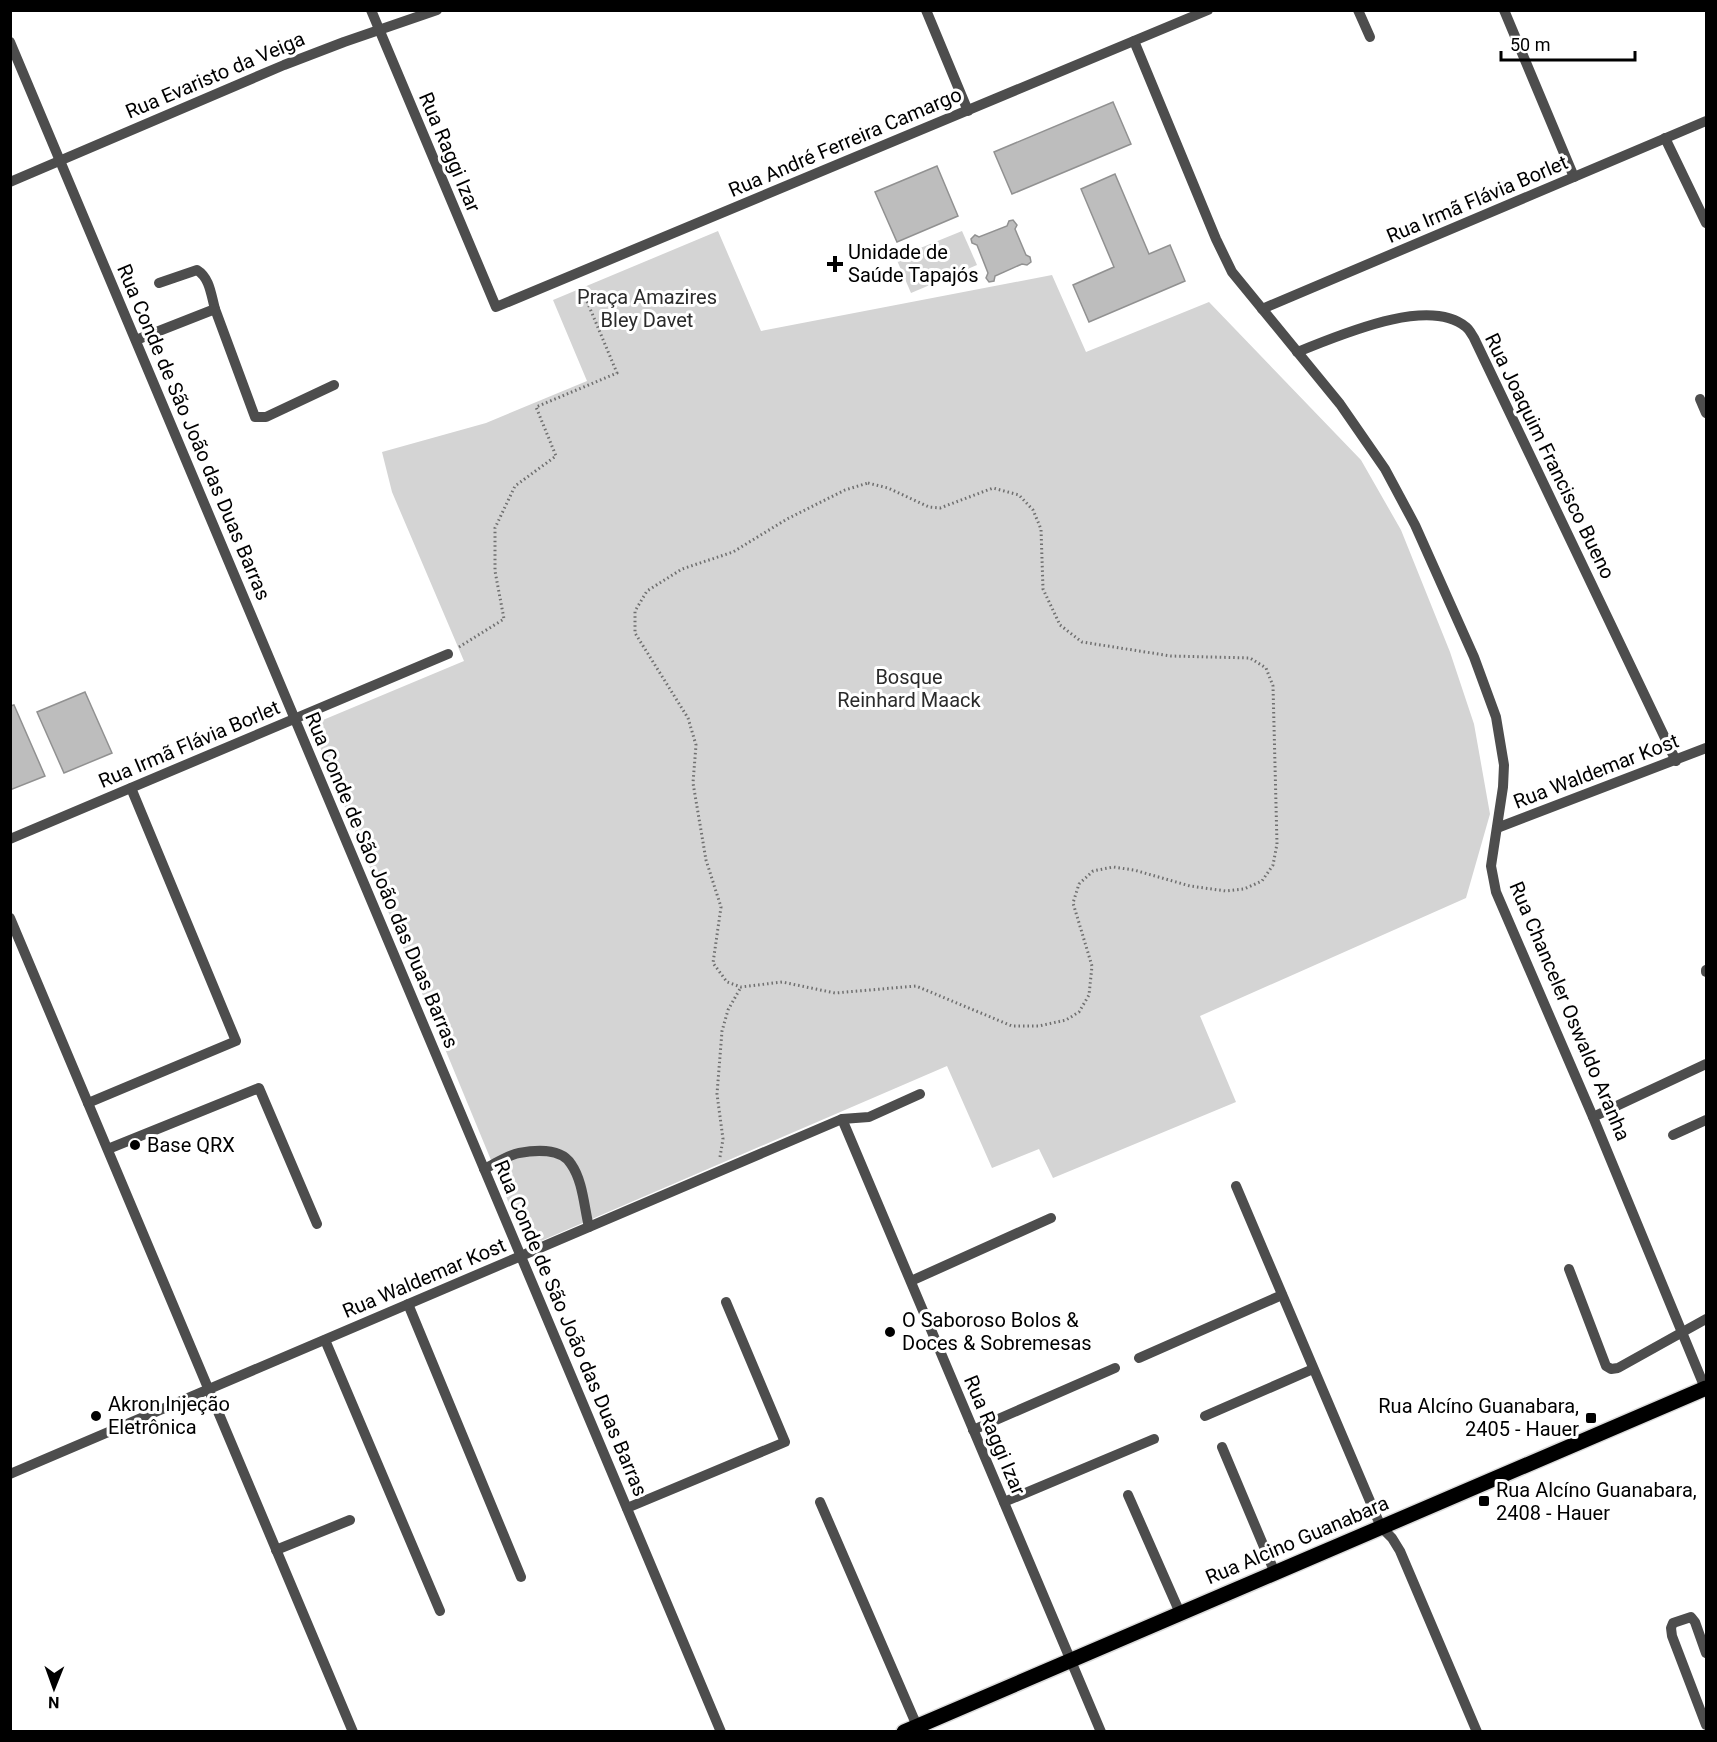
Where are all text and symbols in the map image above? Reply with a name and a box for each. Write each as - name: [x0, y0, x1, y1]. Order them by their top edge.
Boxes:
- scale bar: [1501, 24, 1634, 62]
- street label: Rua Evaristo da Veiga: [122, 26, 308, 124]
- text: 50 m: [1510, 34, 1550, 55]
- street label: Rua André Ferreira Camargo: [725, 82, 965, 202]
- street label: Rua Raggi Izar: [414, 89, 486, 216]
- street label: Rua Irmã Flávia Borlet: [1383, 150, 1571, 248]
- place label: Unidade de Saúde Tapajós: [848, 240, 979, 287]
- marker: Unidade de Saúde Tapajós: [826, 255, 844, 273]
- street label: Rua Conde de São João das Duas Barras: [112, 260, 276, 604]
- park label: Praça Amazires Bley Davet: [577, 285, 717, 332]
- street label: Rua Joaquim Francisco Bueno: [1480, 329, 1620, 583]
- park label: Bosque Reinhard Maack: [837, 665, 982, 712]
- street label: Rua Irmã Flávia Borlet: [95, 695, 283, 793]
- street label: Rua Conde de São João das Duas Barras: [300, 708, 464, 1052]
- street label: Rua Waldemar Kost: [1510, 728, 1682, 814]
- street label: Rua Chanceler Oswaldo Aranha: [1504, 878, 1636, 1144]
- place label: Base QRX: [147, 1133, 235, 1157]
- marker: Base QRX: [128, 1138, 142, 1152]
- street label: Rua Conde de São João das Duas Barras: [489, 1156, 653, 1500]
- street label: Rua Waldemar Kost: [339, 1233, 509, 1323]
- place label: O Saboroso Bolos & Doces & Sobremesas: [902, 1308, 1092, 1355]
- marker: O Saboroso Bolos & Doces & Sobremesas: [883, 1325, 897, 1339]
- street label: Rua Raggi Izar: [959, 1372, 1031, 1499]
- place label: Akron Injeção Eletrônica: [108, 1392, 230, 1439]
- place label: Rua Alcíno Guanabara, 2405 - Hauer: [1378, 1394, 1579, 1441]
- marker: Akron Injeção Eletrônica: [89, 1409, 103, 1423]
- marker: Rua Alcíno Guanabara, 2405 - Hauer: [1584, 1411, 1598, 1425]
- place label: Rua Alcíno Guanabara, 2408 - Hauer: [1496, 1478, 1697, 1525]
- street label: Rua Alcino Guanabara: [1202, 1491, 1392, 1589]
- marker: Rua Alcíno Guanabara, 2408 - Hauer: [1477, 1494, 1491, 1508]
- north arrow: [24, 1658, 84, 1718]
- text: N: [48, 1693, 60, 1712]

